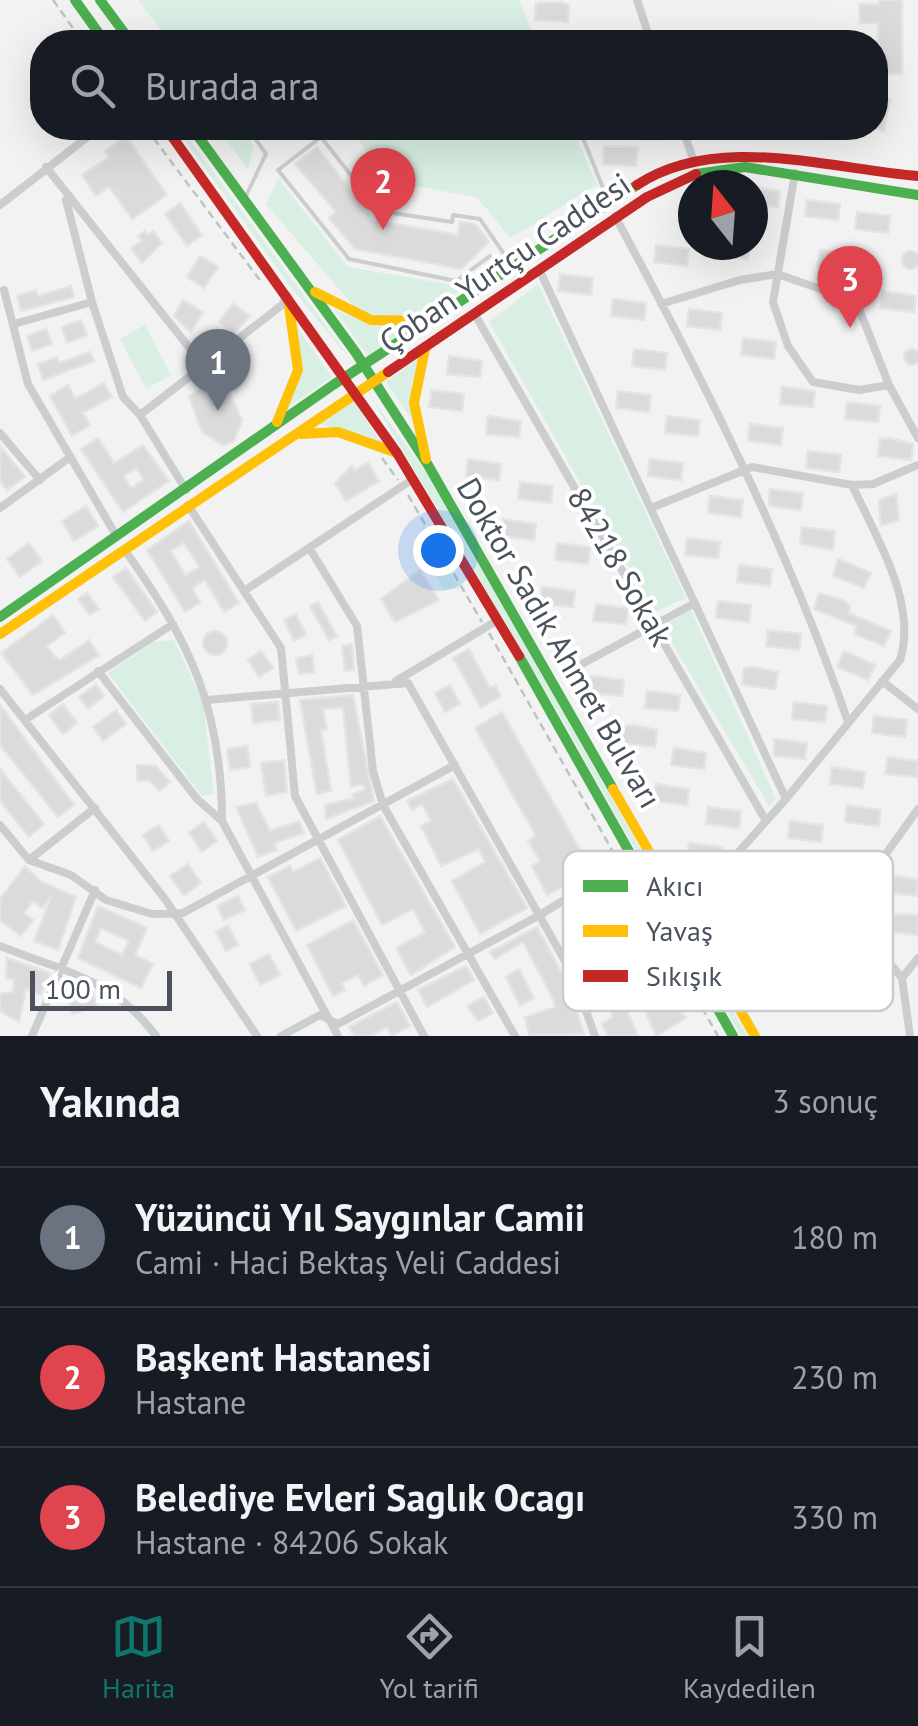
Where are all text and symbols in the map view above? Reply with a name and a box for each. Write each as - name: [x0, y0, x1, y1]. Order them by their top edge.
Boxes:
- search box: [30, 30, 888, 140]
- icon: search: [65, 58, 120, 113]
- text: Burada ara: [145, 61, 320, 110]
- pin: 2: [350, 148, 416, 230]
- street label: Çoban Yurtçu Caddesi: [371, 162, 638, 362]
- north arrow: [678, 170, 768, 260]
- pin: 3: [818, 245, 882, 328]
- pin: 1: [186, 328, 250, 411]
- street label: Doktor Sadık Ahmet Bulvarı: [448, 470, 672, 815]
- street label: 84218 Sokak: [559, 480, 683, 654]
- your location: [413, 525, 464, 576]
- legend: [563, 851, 893, 1011]
- text: Akıcı: [646, 867, 703, 904]
- text: Yavaş: [646, 912, 713, 949]
- text: Sıkışık: [646, 957, 723, 994]
- scale bar: [30, 966, 172, 1010]
- text: 100 m: [45, 970, 121, 1007]
- text: Yakında: [40, 1074, 181, 1129]
- text: 3 sonuç: [772, 1080, 878, 1122]
- text: Yüzüncü Yıl Saygınlar Camii: [135, 1192, 585, 1241]
- text: 1: [63, 1216, 82, 1258]
- text: 180 m: [791, 1216, 878, 1258]
- text: Cami · Haci Bektaş Veli Caddesi: [135, 1241, 561, 1283]
- text: Başkent Hastanesi: [135, 1332, 431, 1381]
- text: 2: [63, 1356, 82, 1398]
- text: 230 m: [791, 1356, 878, 1398]
- text: Hastane: [135, 1381, 246, 1423]
- text: Belediye Evleri Saglık Ocagı: [135, 1472, 585, 1521]
- text: 3: [63, 1496, 82, 1538]
- text: 330 m: [791, 1496, 878, 1538]
- text: Hastane · 84206 Sokak: [135, 1521, 448, 1563]
- tab: Harita: [102, 1609, 175, 1706]
- tab: Yol tarifi: [379, 1609, 479, 1706]
- tab: Kaydedilen: [683, 1609, 816, 1706]

